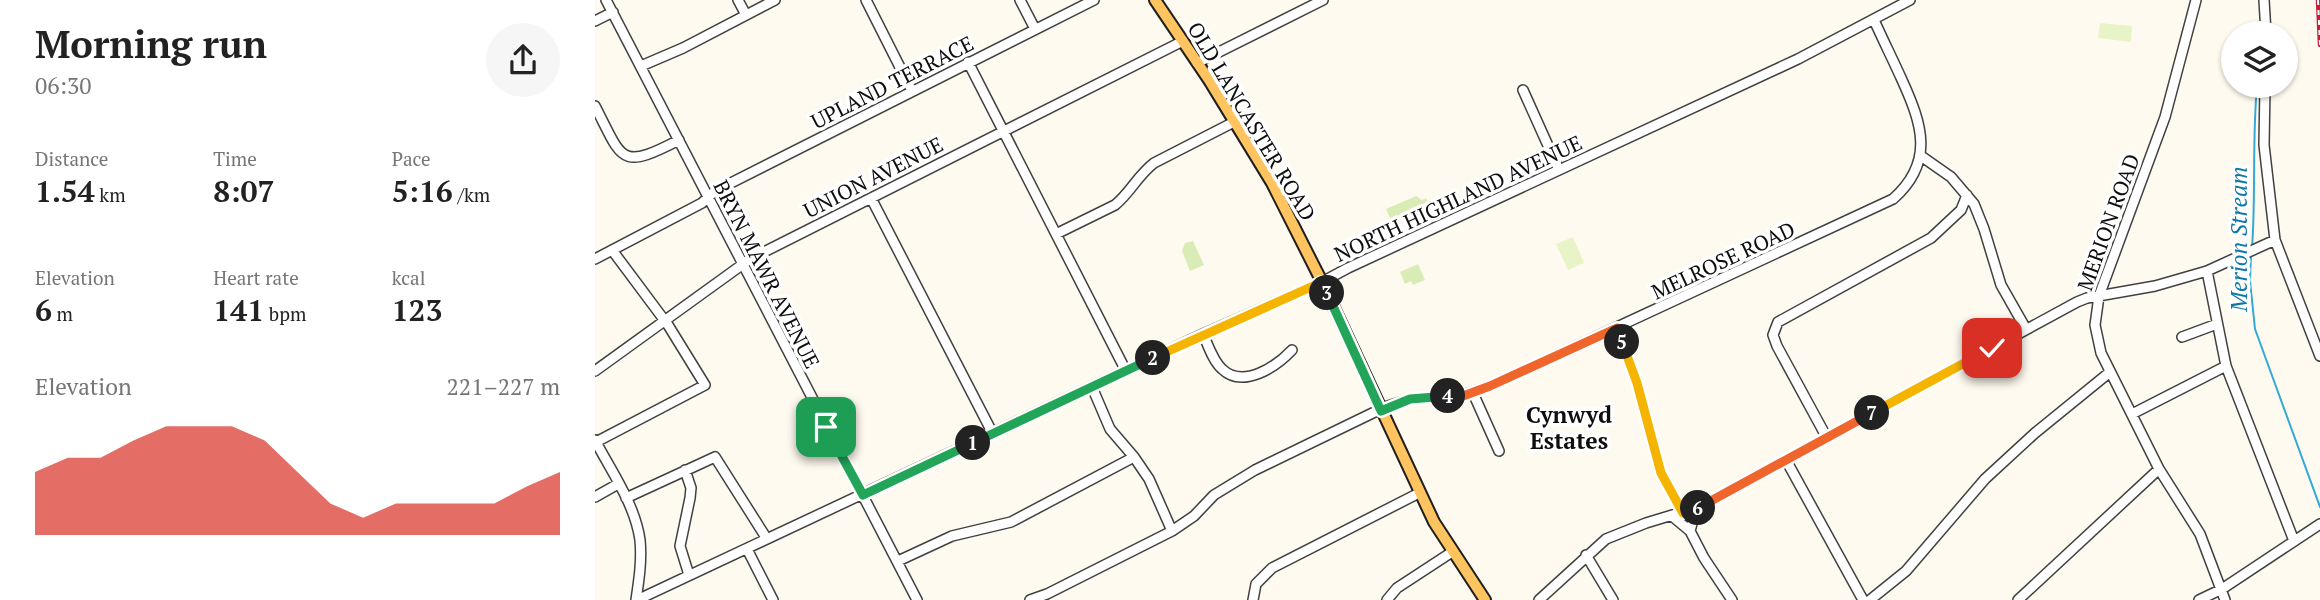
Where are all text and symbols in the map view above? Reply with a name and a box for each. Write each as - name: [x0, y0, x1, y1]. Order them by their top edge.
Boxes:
- street label: OLD LANCASTER ROAD: [1182, 17, 1322, 225]
- text: Morning run: [35, 19, 267, 69]
- map controls: [2221, 21, 2298, 98]
- button: layers: [2221, 21, 2298, 98]
- button: share: [486, 23, 560, 97]
- street label: UPLAND TERRACE: [806, 29, 978, 135]
- text: 06:30: [35, 70, 92, 101]
- street label: NORTH HIGHLAND AVENUE: [1330, 128, 1586, 268]
- street label: UNION AVENUE: [798, 130, 948, 224]
- text: Distance: [35, 146, 108, 171]
- text: Time: [213, 146, 257, 171]
- text: Pace: [392, 146, 431, 171]
- street label: MERION ROAD: [2070, 150, 2146, 294]
- water label: Merion Stream: [2223, 166, 2254, 313]
- text: 1.54: [35, 171, 95, 211]
- text: 8:07: [213, 171, 274, 211]
- text: 5:16: [392, 171, 453, 211]
- street label: BRYN MAWR AVENUE: [707, 175, 827, 373]
- text: km: [95, 182, 126, 207]
- text: /km: [453, 182, 490, 207]
- street label: MELROSE ROAD: [1647, 215, 1799, 305]
- text: Elevation: [35, 265, 115, 290]
- text: Heart rate: [213, 265, 299, 290]
- text: kcal: [392, 265, 425, 290]
- pin: 3: [1309, 276, 1345, 310]
- text: 3: [1321, 280, 1332, 305]
- text: 6: [35, 290, 52, 330]
- text: 141: [213, 290, 264, 330]
- text: 123: [392, 290, 443, 330]
- text: m: [52, 301, 73, 326]
- text: bpm: [264, 301, 306, 326]
- pin: [1962, 318, 2022, 378]
- pin: 5: [1605, 324, 1639, 360]
- text: 5: [1616, 329, 1627, 354]
- icon: check: [1973, 329, 2011, 367]
- pin: 2: [1135, 340, 1171, 376]
- text: 2: [1147, 345, 1158, 370]
- text: Elevation: [35, 371, 132, 402]
- text: 221–227 m: [447, 371, 560, 402]
- pin: 4: [1431, 378, 1465, 414]
- text: 4: [1442, 383, 1453, 408]
- pin: 7: [1855, 396, 1889, 430]
- pin: [796, 397, 856, 457]
- district label: Cynwyd Estates: [1526, 399, 1612, 456]
- text: 7: [1866, 400, 1877, 425]
- icon: arrive: [807, 408, 845, 446]
- pin: 1: [955, 426, 991, 460]
- text: 1: [967, 430, 978, 455]
- pin: 6: [1681, 490, 1715, 526]
- text: 6: [1692, 495, 1703, 520]

